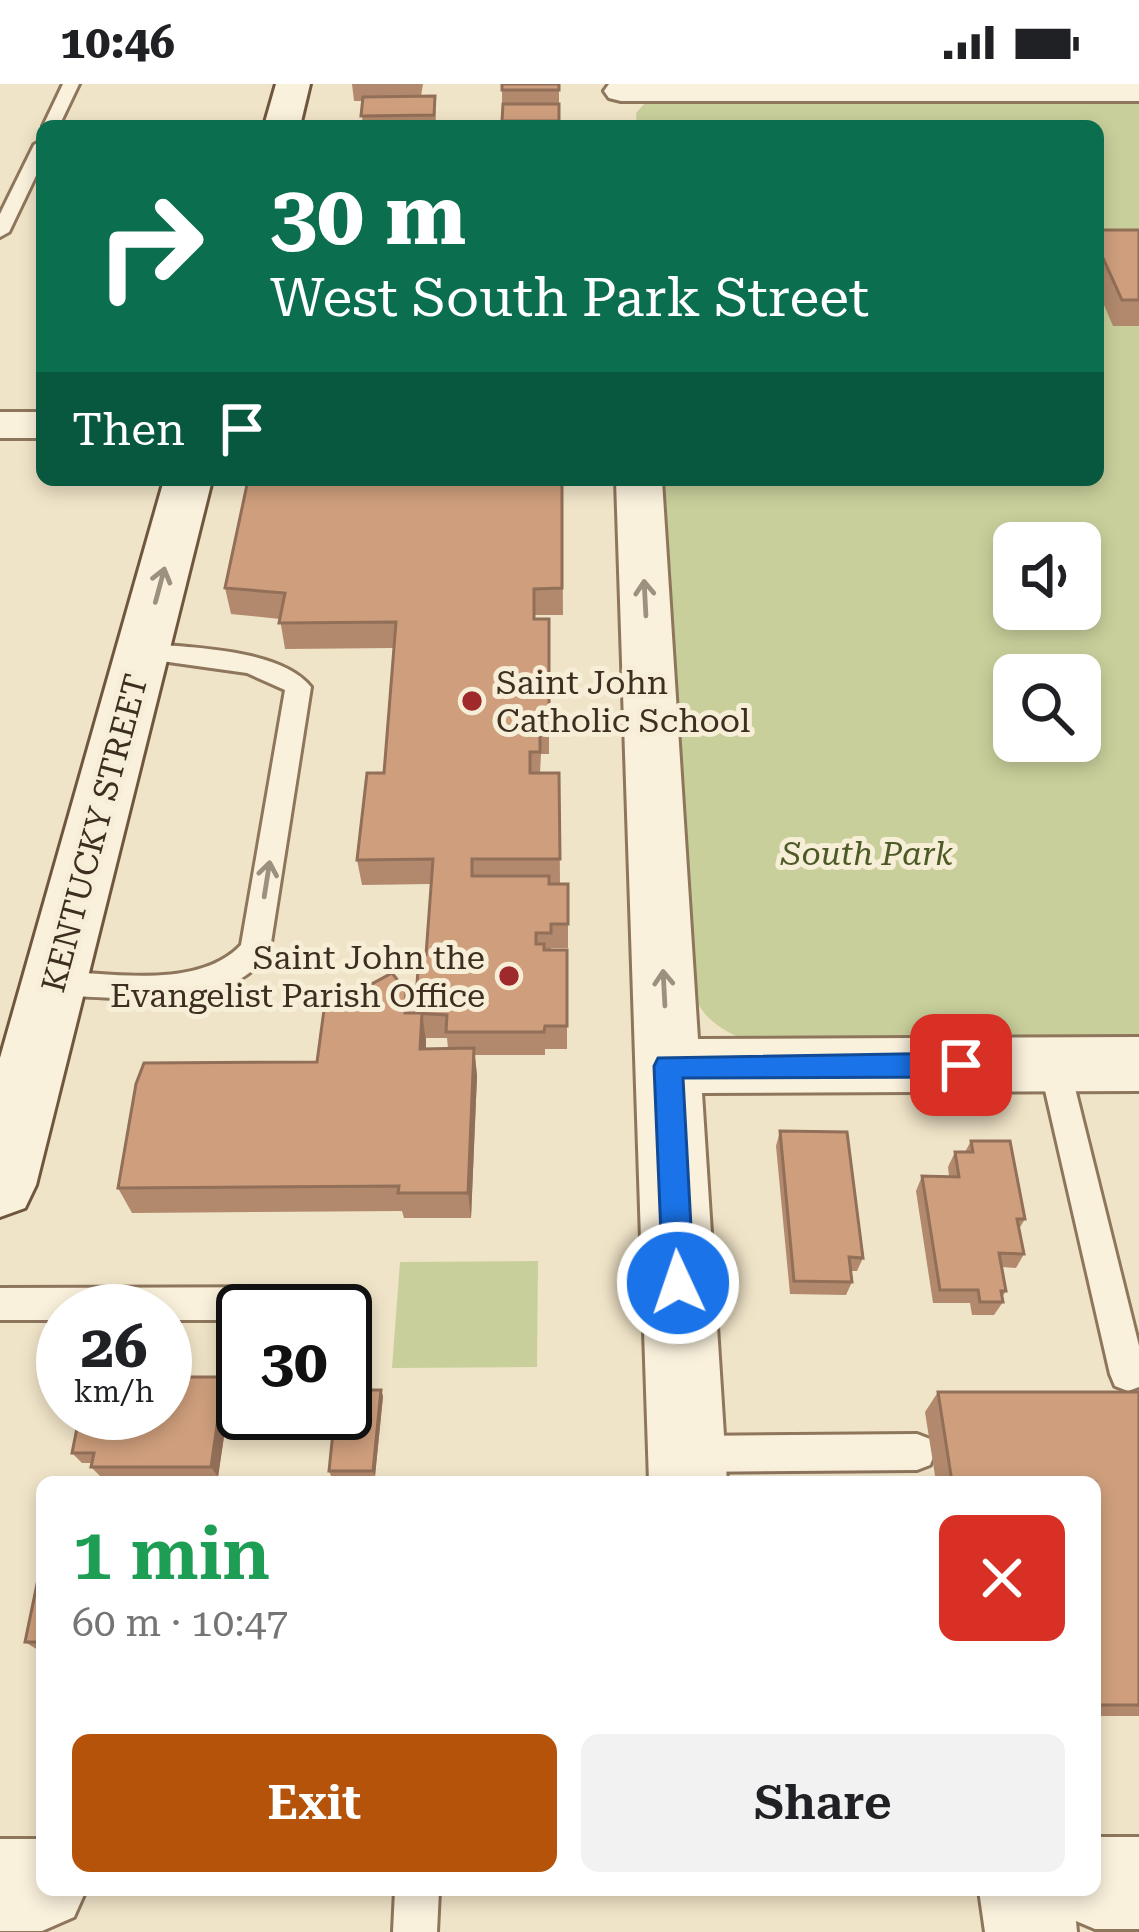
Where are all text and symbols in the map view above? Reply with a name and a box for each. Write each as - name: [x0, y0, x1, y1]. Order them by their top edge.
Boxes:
- text: 10:46: [60, 16, 175, 69]
- text: 30 m: [270, 166, 466, 264]
- icon: right: [72, 168, 228, 324]
- text: West South Park Street: [270, 266, 869, 329]
- icon: arrive: [209, 396, 275, 462]
- text: Then: [72, 403, 185, 456]
- map controls: [993, 522, 1101, 762]
- button: sound: [993, 522, 1101, 630]
- one-way arrow: [150, 567, 172, 605]
- one-way arrow: [633, 579, 656, 618]
- button: search: [993, 654, 1101, 762]
- place label: Saint John Catholic School: [496, 663, 750, 740]
- street label: KENTUCKY STREET: [33, 670, 156, 996]
- marker: Saint John Catholic School: [459, 688, 485, 714]
- park label: South Park: [780, 834, 953, 873]
- one-way arrow: [256, 860, 279, 899]
- place label: Saint John the Evangelist Parish Office: [110, 938, 485, 1015]
- marker: Saint John the Evangelist Parish Office: [496, 963, 522, 989]
- one-way arrow: [652, 969, 675, 1008]
- pin: [910, 1014, 1012, 1116]
- icon: arrive: [928, 1032, 994, 1098]
- position arrow: [615, 1220, 741, 1346]
- speed limit sign: 30: [216, 1284, 372, 1440]
- text: 26: [80, 1311, 148, 1382]
- text: km/h: [74, 1374, 154, 1409]
- text: 1 min: [72, 1512, 270, 1597]
- button: close: [939, 1515, 1065, 1641]
- text: 60 m · 10:47: [72, 1600, 288, 1646]
- button: Exit: [72, 1734, 557, 1872]
- button: Share: [581, 1734, 1065, 1872]

